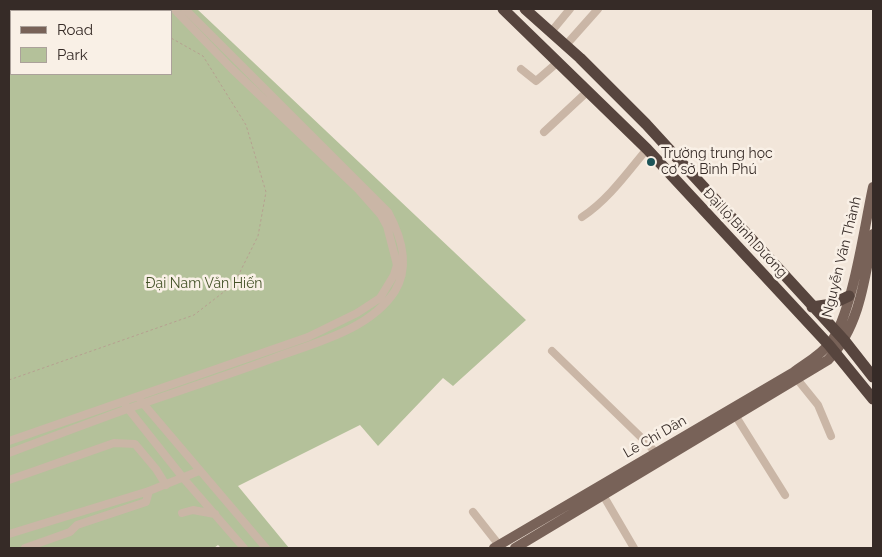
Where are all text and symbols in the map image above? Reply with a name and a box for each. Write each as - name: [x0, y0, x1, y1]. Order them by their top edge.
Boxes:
- legend: [10, 10, 172, 75]
- text: Road: [57, 21, 93, 39]
- text: Park: [57, 46, 88, 64]
- place label: Trường trung học cơ sở Bình Phú: [661, 146, 773, 178]
- marker: Trường trung học cơ sở Bình Phú: [645, 156, 657, 168]
- street label: Đại lộ Bình Dương: [699, 185, 791, 281]
- street label: Nguyễn Văn Thành: [819, 195, 865, 319]
- park label: Đại Nam Văn Hiến: [145, 276, 263, 292]
- street label: Lê Chí Dân: [621, 412, 689, 462]

